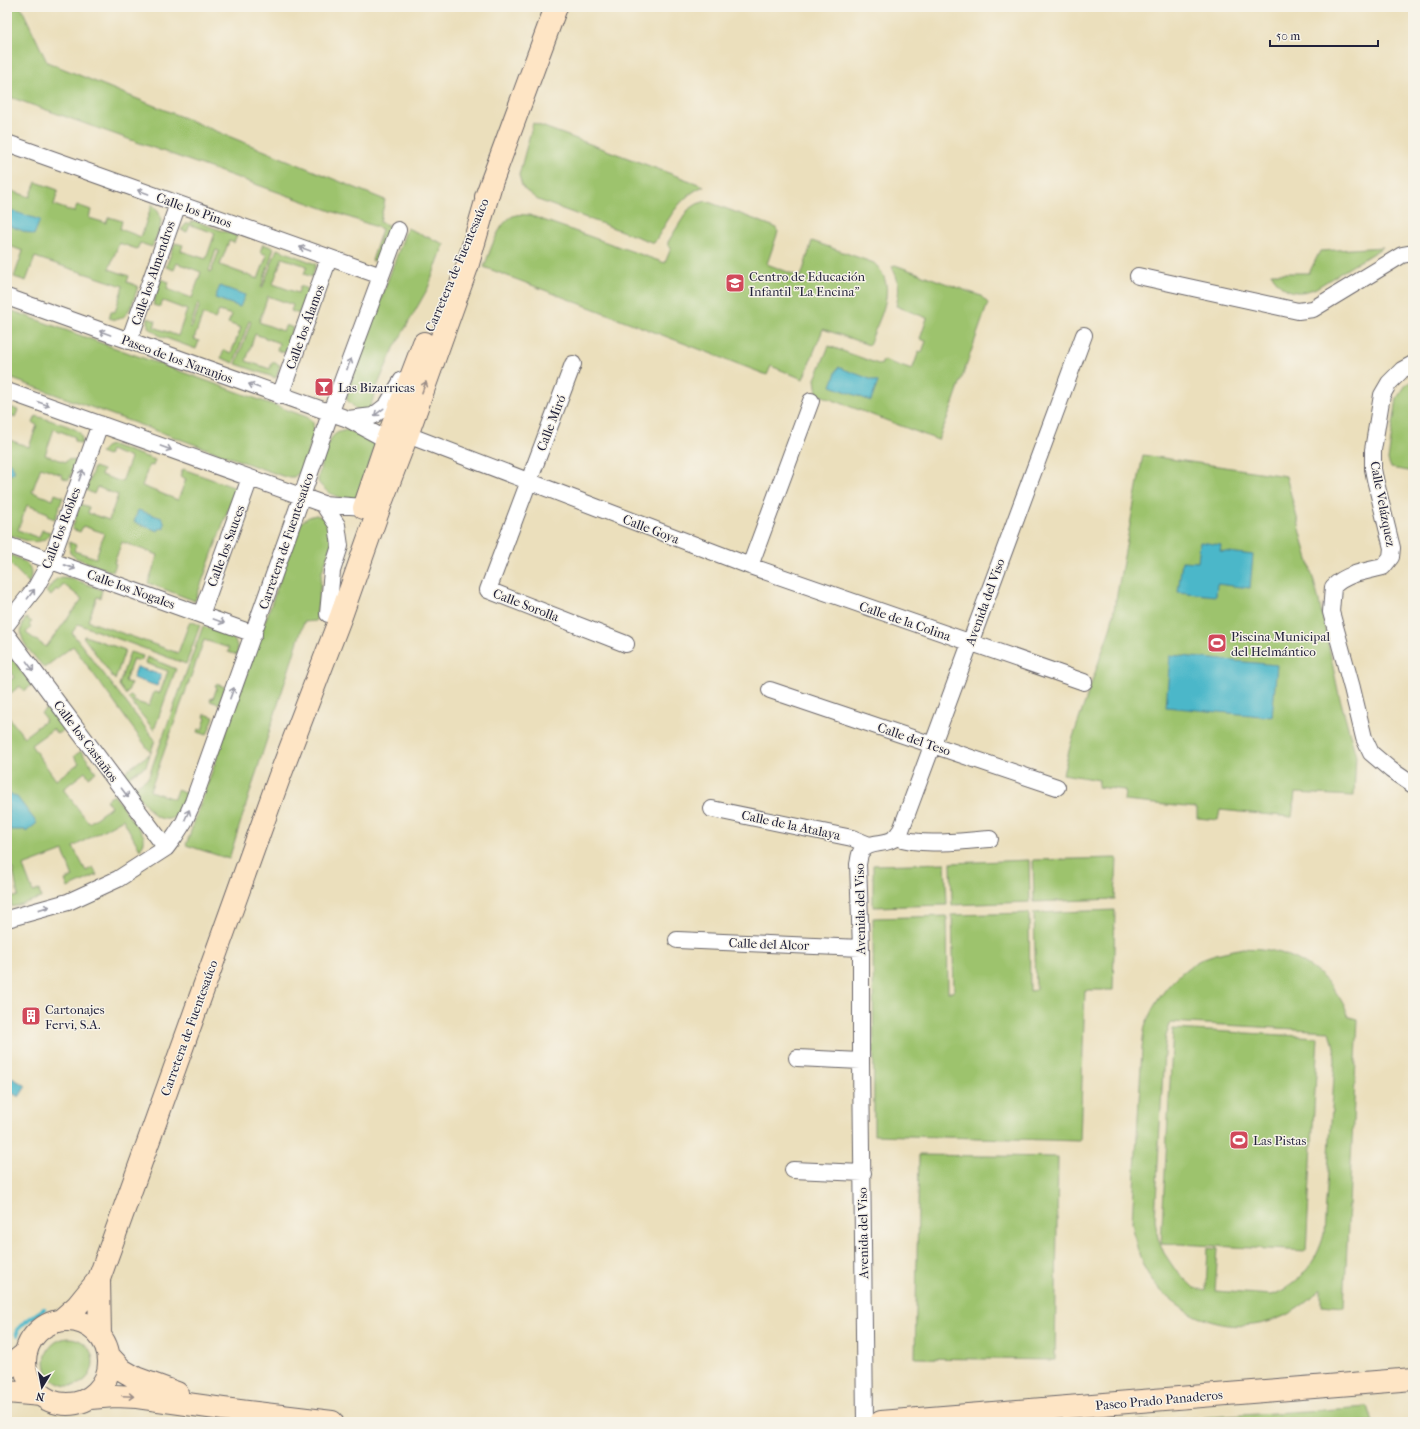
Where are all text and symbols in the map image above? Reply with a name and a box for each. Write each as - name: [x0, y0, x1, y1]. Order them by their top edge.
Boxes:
- scale bar: [1270, 22, 1378, 48]
- text: 50 m: [1276, 29, 1300, 43]
- one-way arrow: [137, 187, 149, 195]
- street label: Calle los Pinos: [154, 189, 234, 231]
- street label: Carretera de Fuentesaúco: [422, 196, 492, 334]
- street label: Calle los Almendros: [128, 219, 178, 327]
- one-way arrow: [299, 245, 311, 253]
- place label: Centro de Educación Infantil "La Encina": [749, 269, 865, 299]
- school or university icon: Centro de Educación Infantil "La Encina": [724, 272, 746, 294]
- street label: Calle los Álamos: [283, 282, 327, 371]
- one-way arrow: [100, 328, 112, 336]
- street label: Paseo de los Naranjos: [119, 332, 235, 386]
- one-way arrow: [345, 359, 353, 371]
- bar icon: Las Bizarricas: [313, 376, 335, 398]
- place label: Las Bizarricas: [338, 380, 415, 395]
- one-way arrow: [421, 380, 428, 393]
- one-way arrow: [248, 382, 260, 390]
- street label: Calle Miró: [533, 392, 569, 453]
- one-way arrow: [37, 401, 50, 408]
- one-way arrow: [373, 407, 384, 416]
- one-way arrow: [160, 444, 172, 452]
- street label: Calle Velázquez: [1367, 460, 1399, 548]
- one-way arrow: [78, 469, 86, 481]
- street label: Carretera de Fuentesaúco: [256, 470, 317, 611]
- street label: Calle los Robles: [39, 485, 83, 571]
- street label: Calle los Sauces: [204, 503, 248, 589]
- street label: Calle Goya: [621, 511, 682, 547]
- street label: Avenida del Viso: [962, 556, 1008, 649]
- one-way arrow: [64, 564, 77, 571]
- street label: Calle los Nogales: [85, 566, 177, 612]
- street label: Calle Sorolla: [491, 586, 562, 625]
- one-way arrow: [27, 588, 35, 599]
- street label: Calle de la Colina: [857, 598, 954, 644]
- one-way arrow: [212, 618, 225, 625]
- place label: Piscina Municipal del Helmántico: [1231, 629, 1330, 659]
- sports icon: Piscina Municipal del Helmántico: [1206, 632, 1228, 654]
- one-way arrow: [26, 661, 35, 672]
- one-way arrow: [229, 688, 237, 700]
- street label: Calle los Castaños: [51, 697, 122, 785]
- street label: Calle del Teso: [875, 719, 953, 759]
- one-way arrow: [121, 787, 129, 798]
- street label: Calle de la Atalaya: [740, 807, 843, 843]
- one-way arrow: [184, 810, 191, 822]
- street label: Avenida del Viso: [852, 863, 868, 956]
- one-way arrow: [38, 904, 51, 911]
- street label: Calle del Alcor: [728, 935, 810, 953]
- street label: Carretera de Fuentesaúco: [157, 958, 221, 1098]
- place label: Cartonajes Fervi, S.A.: [45, 1002, 105, 1032]
- building icon: Cartonajes Fervi, S.A.: [20, 1005, 42, 1027]
- sports icon: Las Pistas: [1228, 1129, 1250, 1151]
- place label: Las Pistas: [1253, 1133, 1307, 1148]
- street label: Avenida del Viso: [855, 1187, 871, 1280]
- north arrow: [22, 1367, 62, 1407]
- street label: Paseo Prado Panaderos: [1095, 1387, 1224, 1413]
- text: N: [34, 1389, 46, 1403]
- one-way arrow: [121, 1393, 134, 1400]

